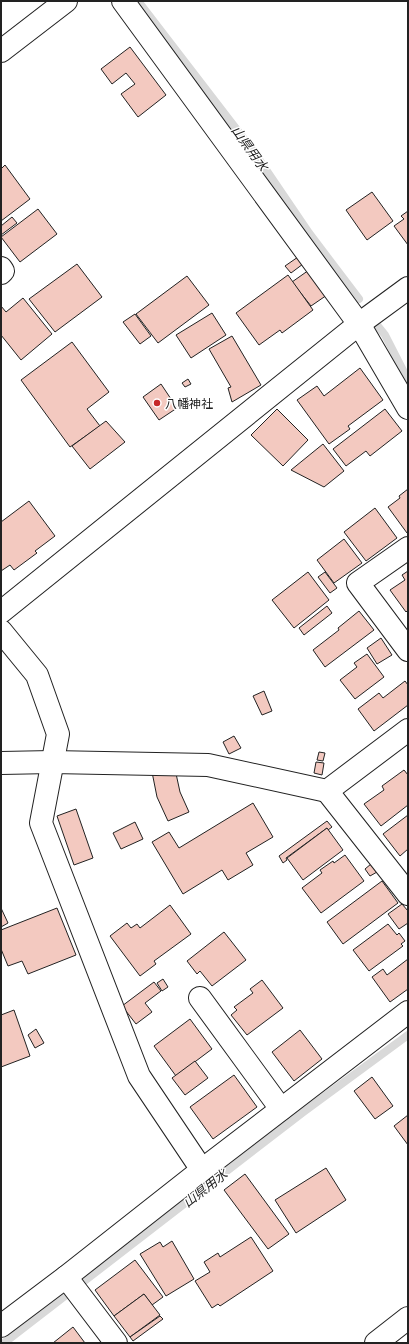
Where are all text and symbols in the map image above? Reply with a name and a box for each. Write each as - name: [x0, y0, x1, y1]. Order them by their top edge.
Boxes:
- water label: 山県用水: [227, 122, 274, 176]
- place label: 八幡神社: [165, 395, 213, 412]
- marker: 八幡神社: [152, 398, 162, 408]
- water label: 山県用水: [179, 1164, 233, 1211]

